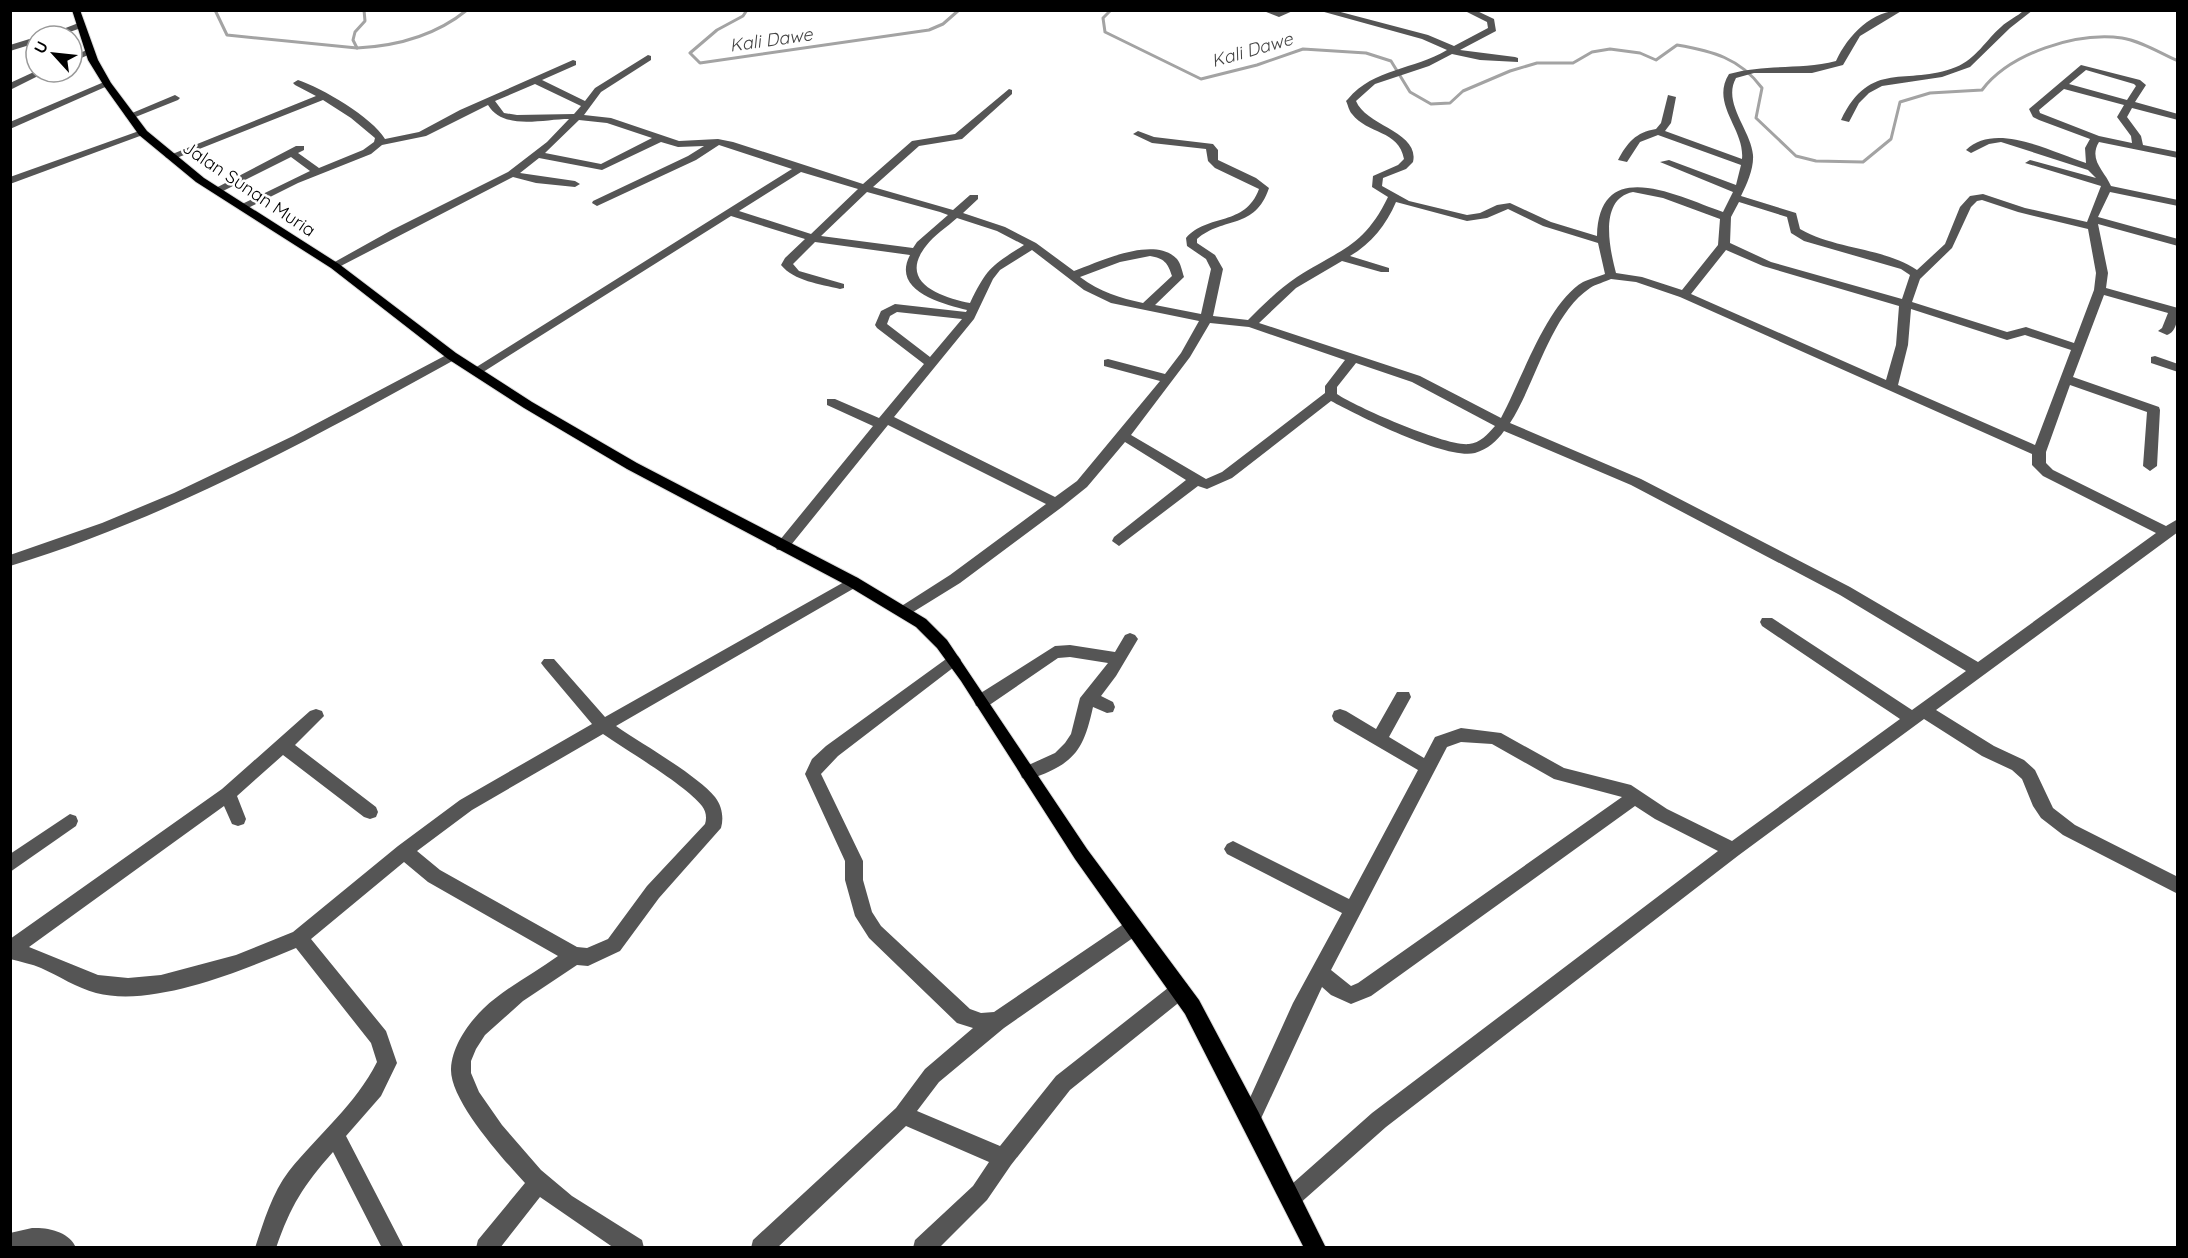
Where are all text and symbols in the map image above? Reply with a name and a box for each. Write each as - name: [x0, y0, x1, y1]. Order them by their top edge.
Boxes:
- water label: Kali Dawe: [728, 22, 815, 57]
- north arrow: [24, 24, 84, 84]
- water label: Kali Dawe: [1209, 27, 1296, 72]
- text: U: [29, 38, 52, 57]
- street label: Jalan Sunan Muria: [178, 136, 320, 242]

